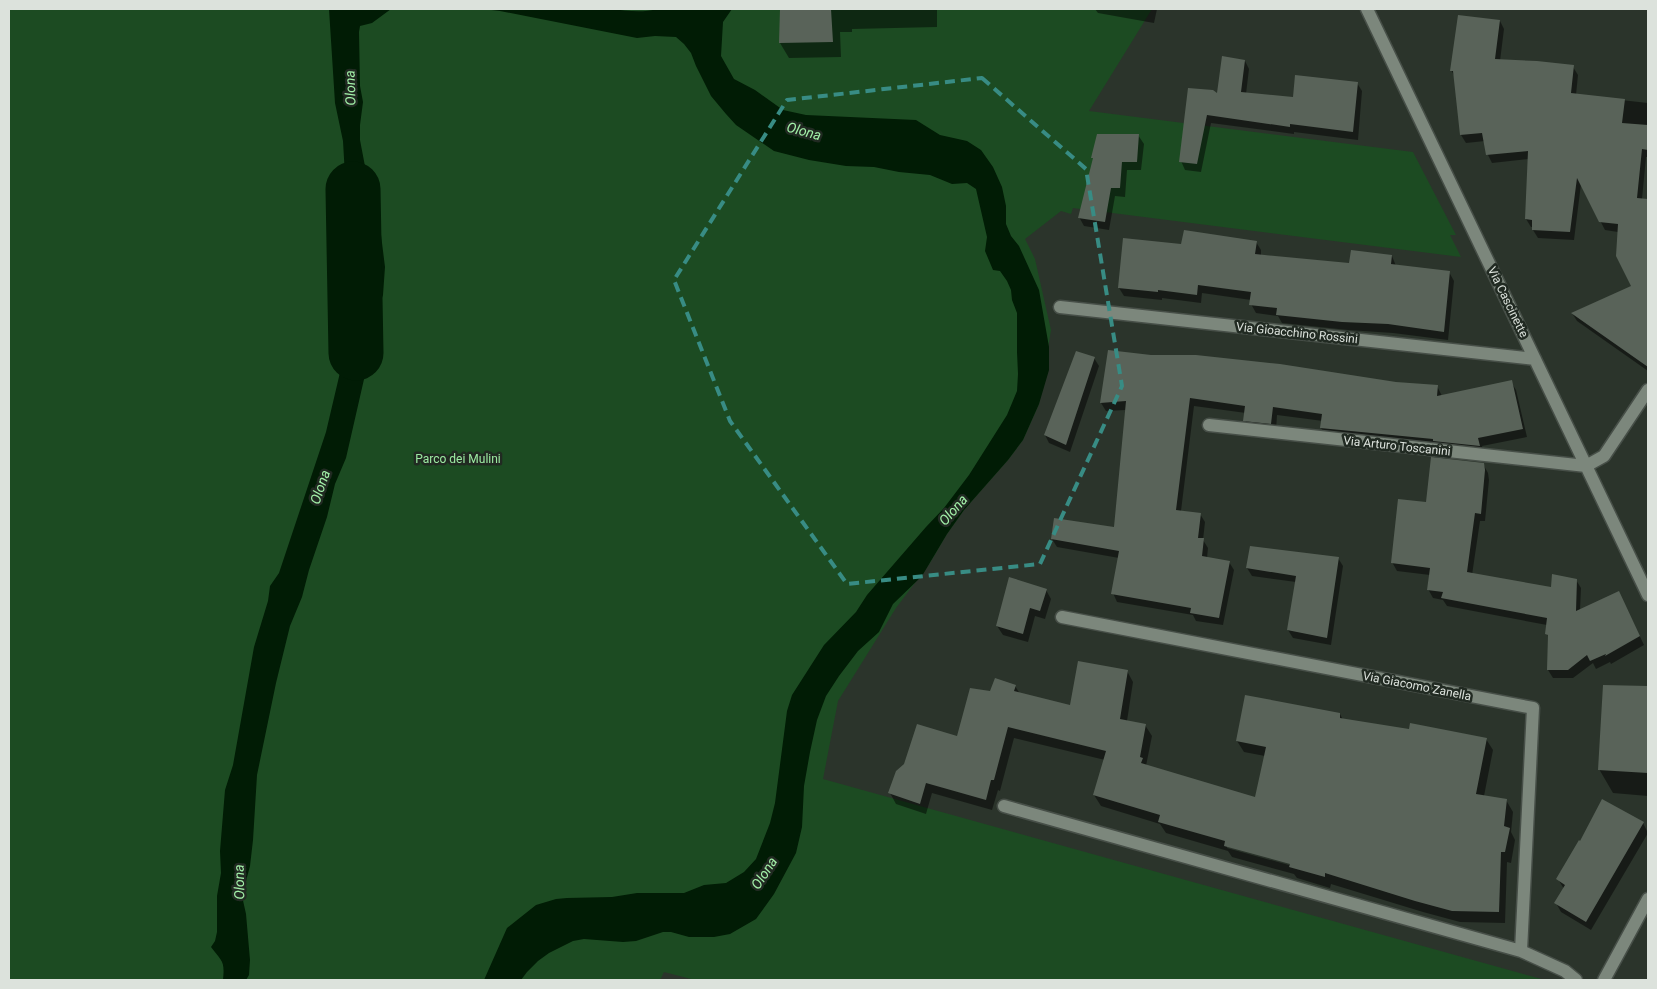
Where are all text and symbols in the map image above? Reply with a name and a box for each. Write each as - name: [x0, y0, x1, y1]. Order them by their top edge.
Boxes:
- water label: Olona: [341, 70, 359, 106]
- water label: Olona: [785, 119, 823, 143]
- street label: Via Cascinette: [1485, 264, 1531, 340]
- street label: Via Gioacchino Rossini: [1236, 320, 1359, 346]
- street label: Via Arturo Toscanini: [1343, 433, 1451, 459]
- park label: Parco dei Mulini: [415, 452, 501, 466]
- water label: Olona: [307, 468, 333, 506]
- water label: Olona: [935, 491, 971, 529]
- street label: Via Giacomo Zanella: [1362, 669, 1472, 703]
- water label: Olona: [748, 854, 780, 892]
- water label: Olona: [231, 864, 247, 900]

